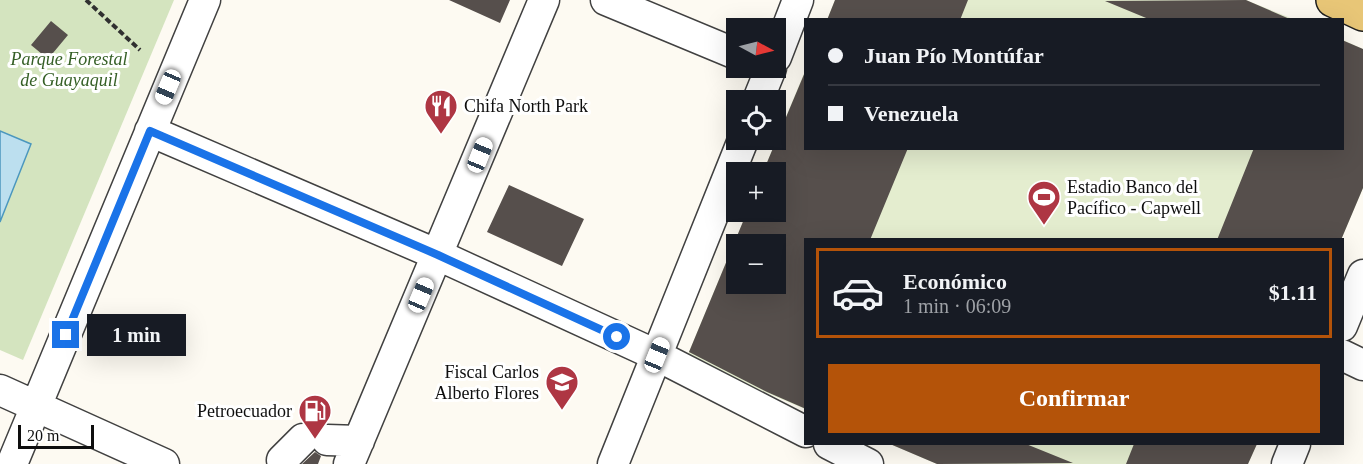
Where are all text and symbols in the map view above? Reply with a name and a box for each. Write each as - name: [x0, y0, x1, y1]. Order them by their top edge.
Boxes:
- north arrow: [726, 18, 786, 78]
- map controls: [726, 18, 786, 294]
- text: Juan Pío Montúfar: [864, 43, 1044, 68]
- park label: Parque Forestal de Guayaquil: [9, 49, 128, 90]
- car: [153, 67, 183, 107]
- restaurant icon: Chifa North Park: [423, 88, 459, 135]
- button: locate: [726, 90, 786, 150]
- place label: Chifa North Park: [464, 96, 588, 116]
- text: Venezuela: [864, 101, 959, 126]
- car: [465, 135, 495, 175]
- button: +: [726, 162, 786, 222]
- place label: Estadio Banco del Pacífico - Capwell: [1067, 177, 1201, 218]
- sports icon: Estadio Banco del Pacífico - Capwell: [1026, 179, 1062, 226]
- button: −: [726, 234, 786, 294]
- icon: car: [831, 266, 885, 320]
- text: Económico: [903, 269, 1007, 294]
- car: [406, 275, 436, 315]
- text: $1.11: [1269, 280, 1317, 305]
- text: 1 min · 06:09: [903, 295, 1011, 317]
- callout: 1 min: [87, 314, 186, 356]
- route end: [52, 321, 79, 348]
- route start: [603, 323, 630, 350]
- text: 1 min: [112, 324, 161, 346]
- car: [642, 335, 672, 375]
- place label: Fiscal Carlos Alberto Flores: [435, 362, 539, 403]
- school or university icon: Fiscal Carlos Alberto Flores: [544, 364, 580, 411]
- button: Confirmar: [828, 364, 1320, 433]
- fuel station icon: Petroecuador: [297, 393, 333, 440]
- place label: Petroecuador: [197, 401, 292, 421]
- scale bar: [18, 422, 94, 450]
- text: 20 m: [27, 427, 59, 444]

